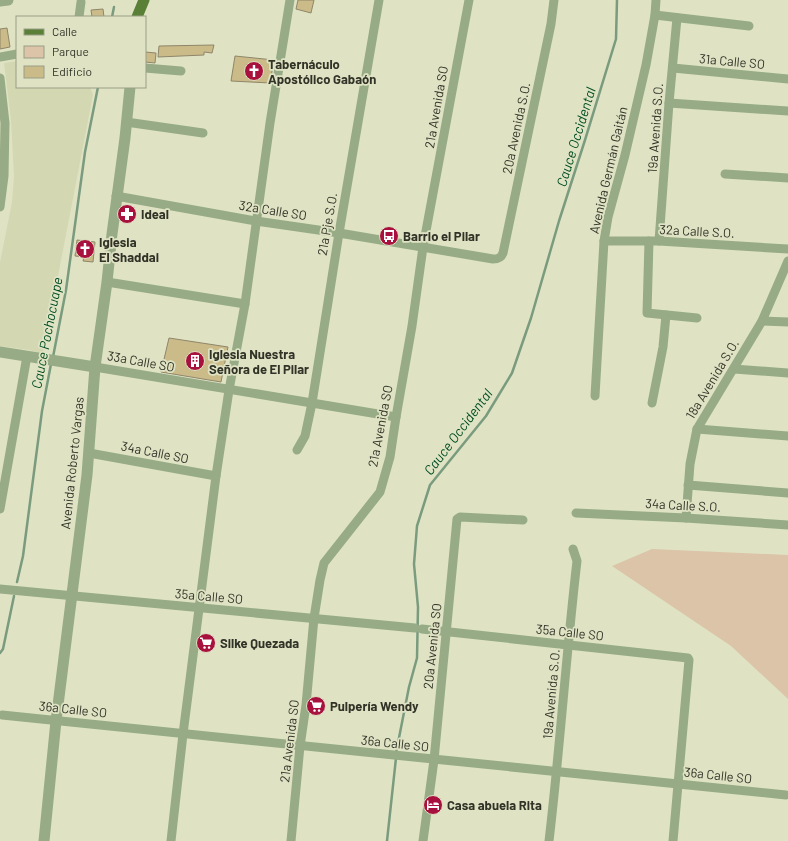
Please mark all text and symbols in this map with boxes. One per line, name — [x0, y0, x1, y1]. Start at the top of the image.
legend — [16, 16, 146, 88]
text: Calle — [52, 24, 77, 38]
text: Parque — [52, 44, 89, 58]
street label: 31a Calle SO — [698, 50, 766, 72]
place label: Tabernáculo Apostólico Gabaón — [268, 56, 376, 87]
church icon: Tabernáculo Apostólico Gabaón — [243, 60, 265, 82]
text: Edificio — [52, 64, 92, 78]
street label: 21a Avenida SO — [421, 65, 451, 149]
street label: 20a Avenida S.O. — [498, 81, 534, 175]
street label: 19a Avenida S.O. — [644, 82, 666, 174]
water label: Cauce Occidental — [552, 85, 599, 189]
street label: Avenida Germán Gaitán — [586, 105, 630, 235]
street label: 21a Pje S.O. — [314, 191, 340, 257]
street label: 32a Calle SO — [238, 197, 308, 223]
pharmacy icon: Ideal — [116, 203, 138, 225]
place label: Ideal — [141, 206, 169, 222]
street label: 32a Calle S.O. — [659, 221, 735, 241]
bus stop icon: Barrio el Pilar — [378, 225, 400, 247]
place label: Barrio el Pilar — [403, 228, 480, 244]
place label: Iglesia El Shaddai — [99, 234, 159, 265]
church icon: Iglesia El Shaddai — [74, 238, 96, 260]
water label: Cauce Pochocuape — [27, 276, 66, 390]
street label: 18a Avenida S.O. — [682, 336, 742, 422]
place label: Iglesia Nuestra Señora de El Pilar — [209, 346, 309, 377]
street label: 33a Calle SO — [106, 347, 176, 375]
building icon: Iglesia Nuestra Señora de El Pilar — [184, 350, 206, 372]
street label: 21a Avenida SO — [364, 384, 396, 468]
water label: Cauce Occidental — [420, 385, 495, 478]
street label: Avenida Roberto Vargas — [57, 396, 87, 530]
street label: 34a Calle SO — [120, 438, 190, 466]
street label: 34a Calle S.O. — [645, 495, 721, 515]
street label: 35a Calle SO — [174, 585, 244, 607]
street label: 20a Avenida SO — [420, 602, 444, 690]
street label: 35a Calle SO — [535, 620, 605, 644]
supermarket icon: Silke Quezada — [195, 632, 217, 654]
place label: Silke Quezada — [220, 635, 299, 651]
street label: 19a Avenida S.O. — [539, 648, 563, 740]
supermarket icon: Pulpería Wendy — [305, 695, 327, 717]
street label: 36a Calle SO — [38, 697, 108, 721]
place label: Pulpería Wendy — [330, 698, 419, 714]
street label: 21a Avenida SO — [276, 699, 302, 783]
street label: 36a Calle SO — [360, 731, 430, 755]
street label: 36a Calle SO — [683, 763, 753, 787]
hotel icon: Casa abuela Rita — [422, 794, 444, 816]
place label: Casa abuela Rita — [447, 797, 542, 813]

